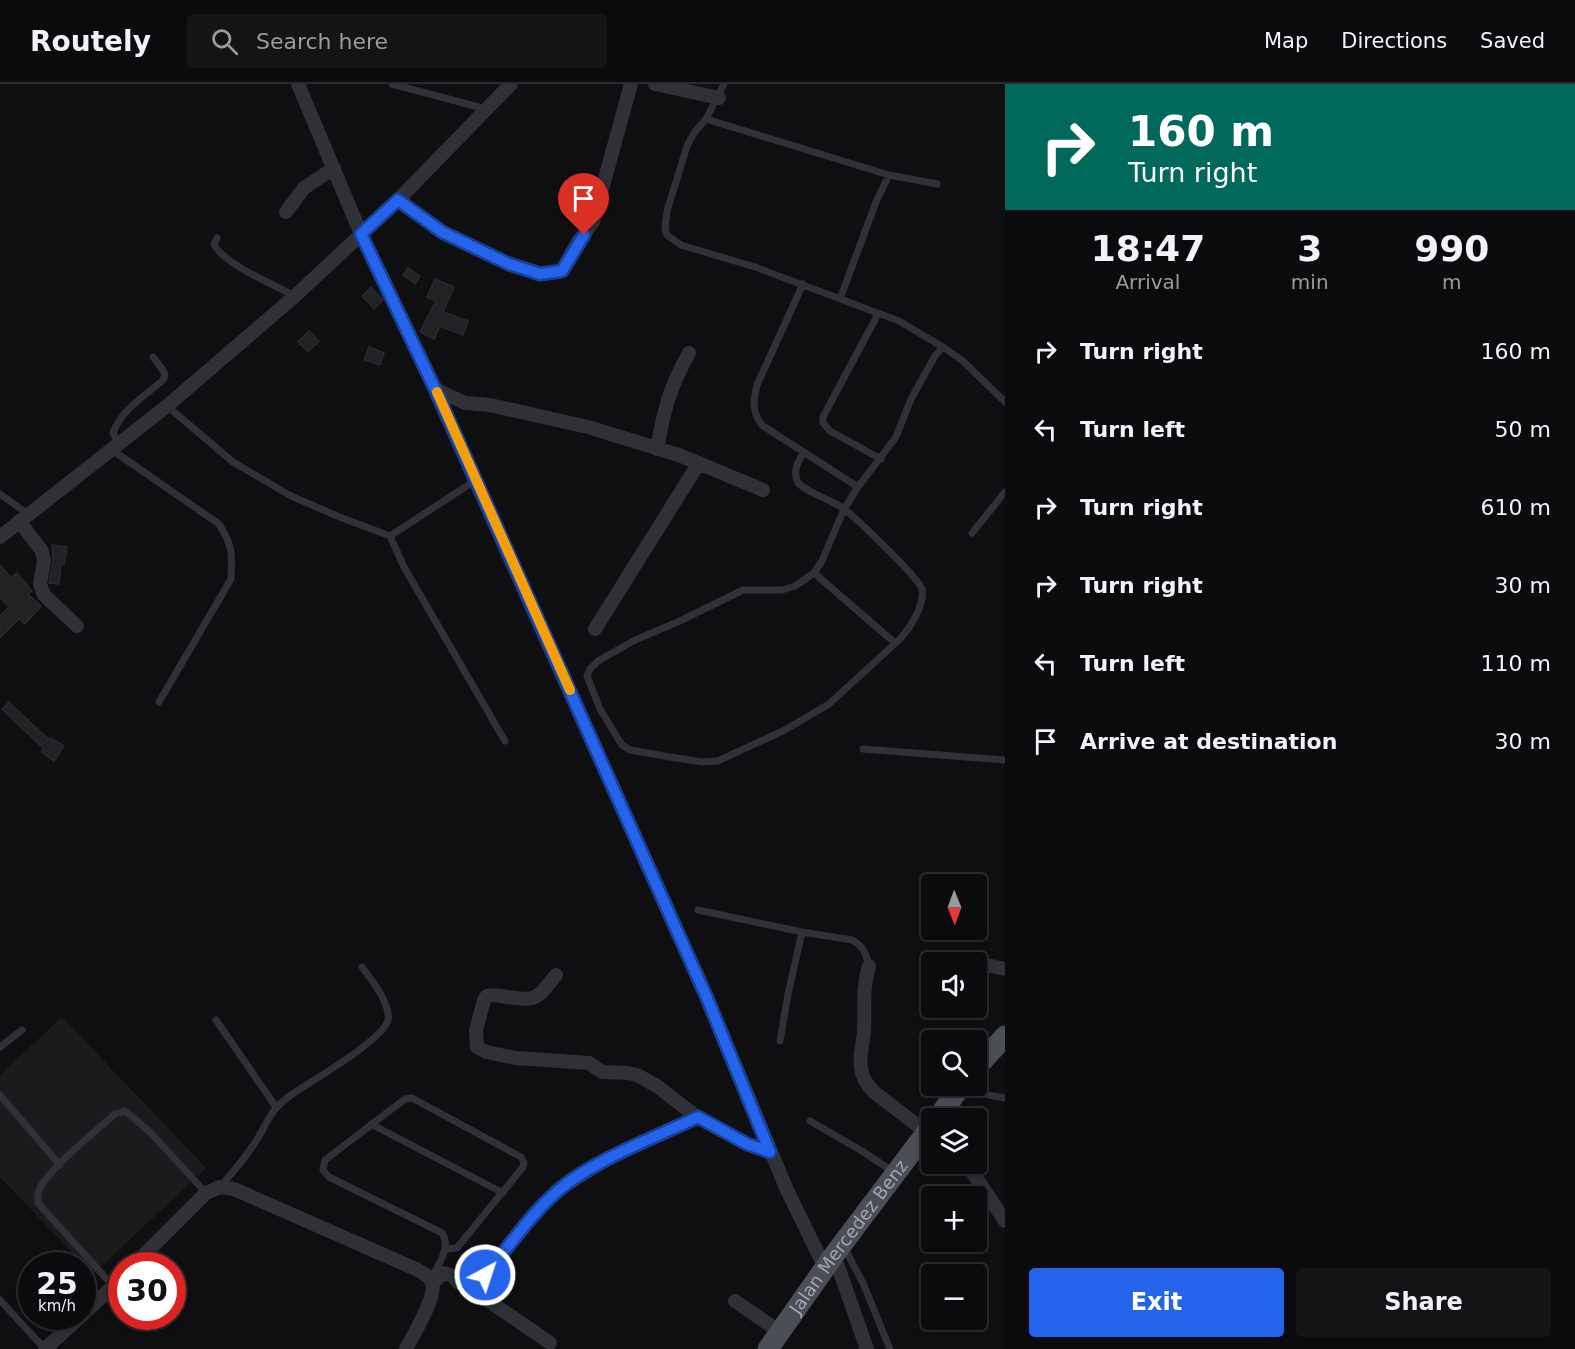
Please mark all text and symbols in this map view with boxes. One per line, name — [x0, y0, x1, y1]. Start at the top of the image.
search box — [187, 14, 607, 68]
text: Routely — [30, 25, 151, 58]
icon: search — [208, 25, 241, 58]
text: Search here — [256, 29, 388, 54]
text: Map — [1264, 29, 1308, 53]
text: Directions — [1341, 29, 1447, 53]
text: Saved — [1480, 29, 1545, 53]
text: 160 m — [1128, 107, 1274, 156]
icon: right — [1029, 108, 1107, 186]
text: Turn right — [1128, 157, 1257, 188]
pin — [558, 173, 609, 235]
icon: arrive — [567, 182, 600, 215]
text: 18:47 — [1091, 228, 1205, 269]
text: 3 — [1297, 228, 1322, 269]
text: 990 — [1414, 228, 1489, 269]
text: Arrival — [1115, 270, 1180, 294]
text: min — [1291, 270, 1329, 294]
text: m — [1442, 270, 1462, 294]
icon: right — [1029, 335, 1062, 368]
text: Turn right — [1080, 339, 1203, 364]
text: 160 m — [1481, 339, 1551, 364]
icon: left — [1029, 413, 1062, 446]
text: Turn left — [1080, 417, 1185, 442]
text: 50 m — [1495, 417, 1551, 442]
icon: right — [1029, 491, 1062, 524]
text: Turn right — [1080, 495, 1203, 520]
text: 610 m — [1481, 495, 1551, 520]
icon: right — [1029, 569, 1062, 602]
text: Turn right — [1080, 573, 1203, 598]
text: 30 m — [1495, 573, 1551, 598]
icon: left — [1029, 647, 1062, 680]
text: Turn left — [1080, 651, 1185, 676]
text: 110 m — [1481, 651, 1551, 676]
icon: arrive — [1029, 725, 1062, 758]
text: Arrive at destination — [1080, 729, 1337, 754]
text: 30 m — [1495, 729, 1551, 754]
north arrow — [921, 874, 987, 940]
map controls — [921, 874, 987, 1330]
button: sound — [921, 952, 987, 1018]
button: search — [921, 1030, 987, 1096]
button: layers — [921, 1108, 987, 1174]
street label: Jalan Mercedez Benz — [784, 1156, 912, 1319]
button: + — [921, 1186, 987, 1252]
position arrow — [453, 1243, 517, 1307]
speed limit sign: 30 — [108, 1252, 186, 1330]
button: − — [921, 1264, 987, 1330]
text: 25 — [36, 1266, 78, 1301]
button: Exit — [1029, 1268, 1284, 1337]
button: Share — [1296, 1268, 1551, 1337]
text: km/h — [38, 1297, 76, 1315]

